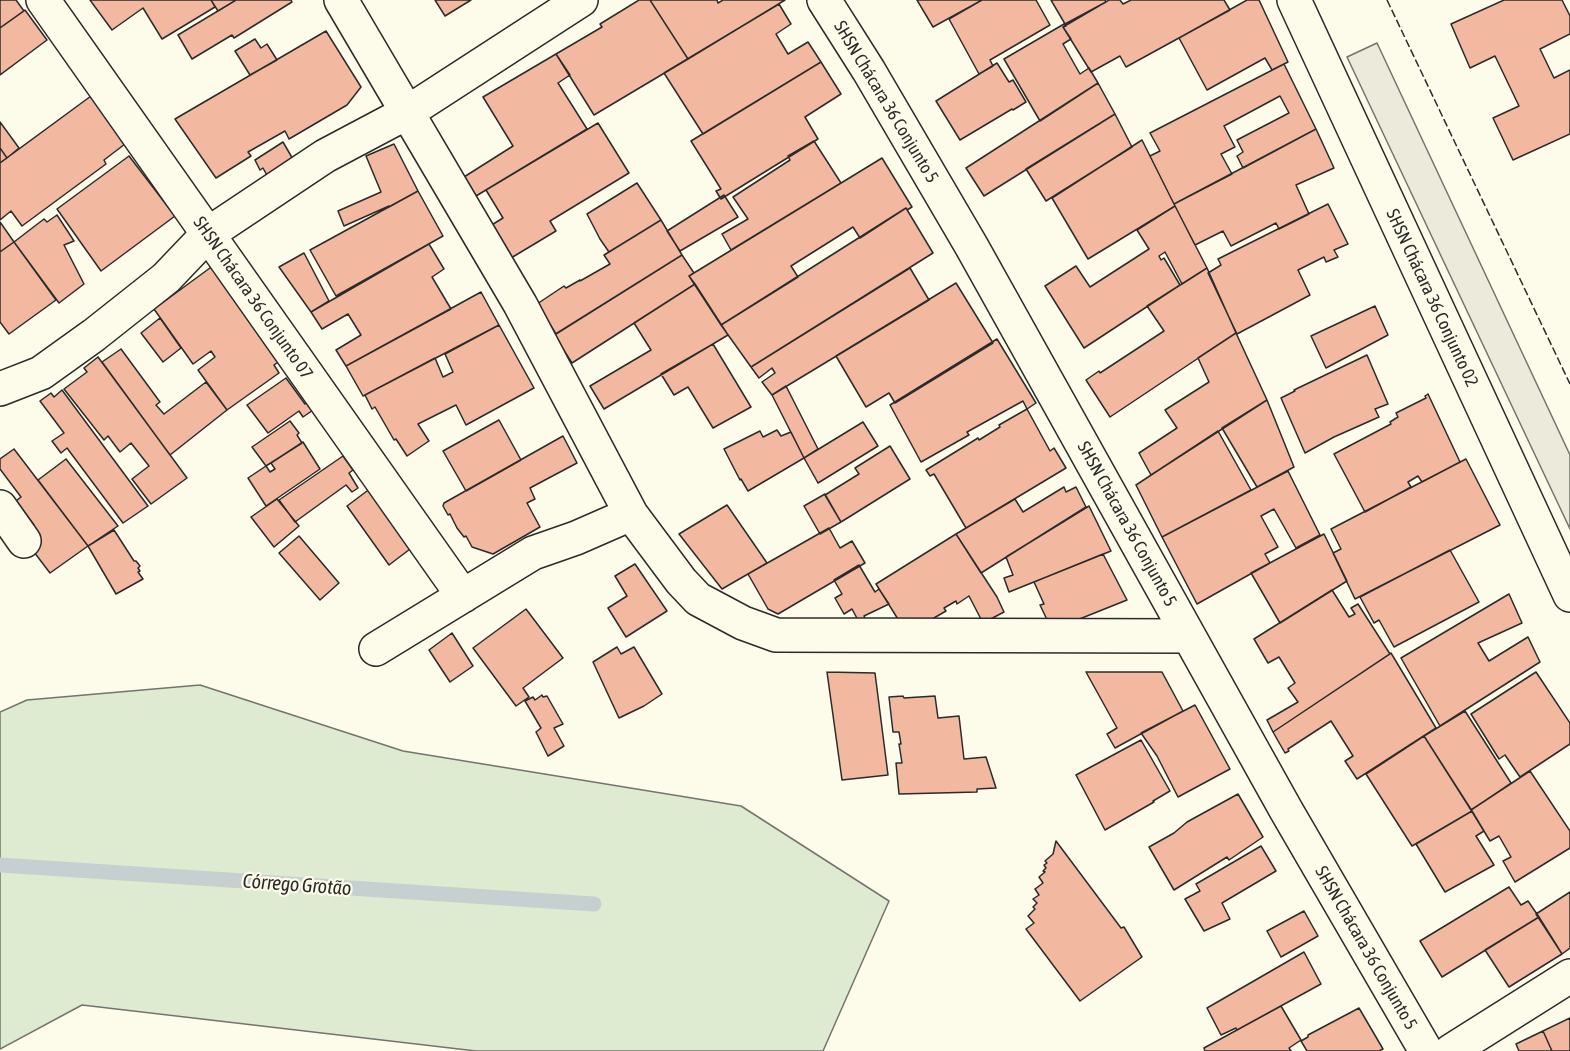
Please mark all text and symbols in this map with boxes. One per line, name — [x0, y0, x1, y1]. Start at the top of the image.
street label: SHSN Chácara 36 Conjunto 5 — [829, 17, 943, 187]
street label: SHSN Chácara 36 Conjunto 02 — [1381, 206, 1483, 390]
street label: SHSN Chácara 36 Conjunto 07 — [189, 212, 317, 384]
street label: SHSN Chácara 36 Conjunto 5 — [1073, 438, 1181, 610]
street label: SHSN Chácara 36 Conjunto 5 — [1310, 862, 1422, 1034]
water label: Córrego Grotão — [242, 869, 352, 901]

